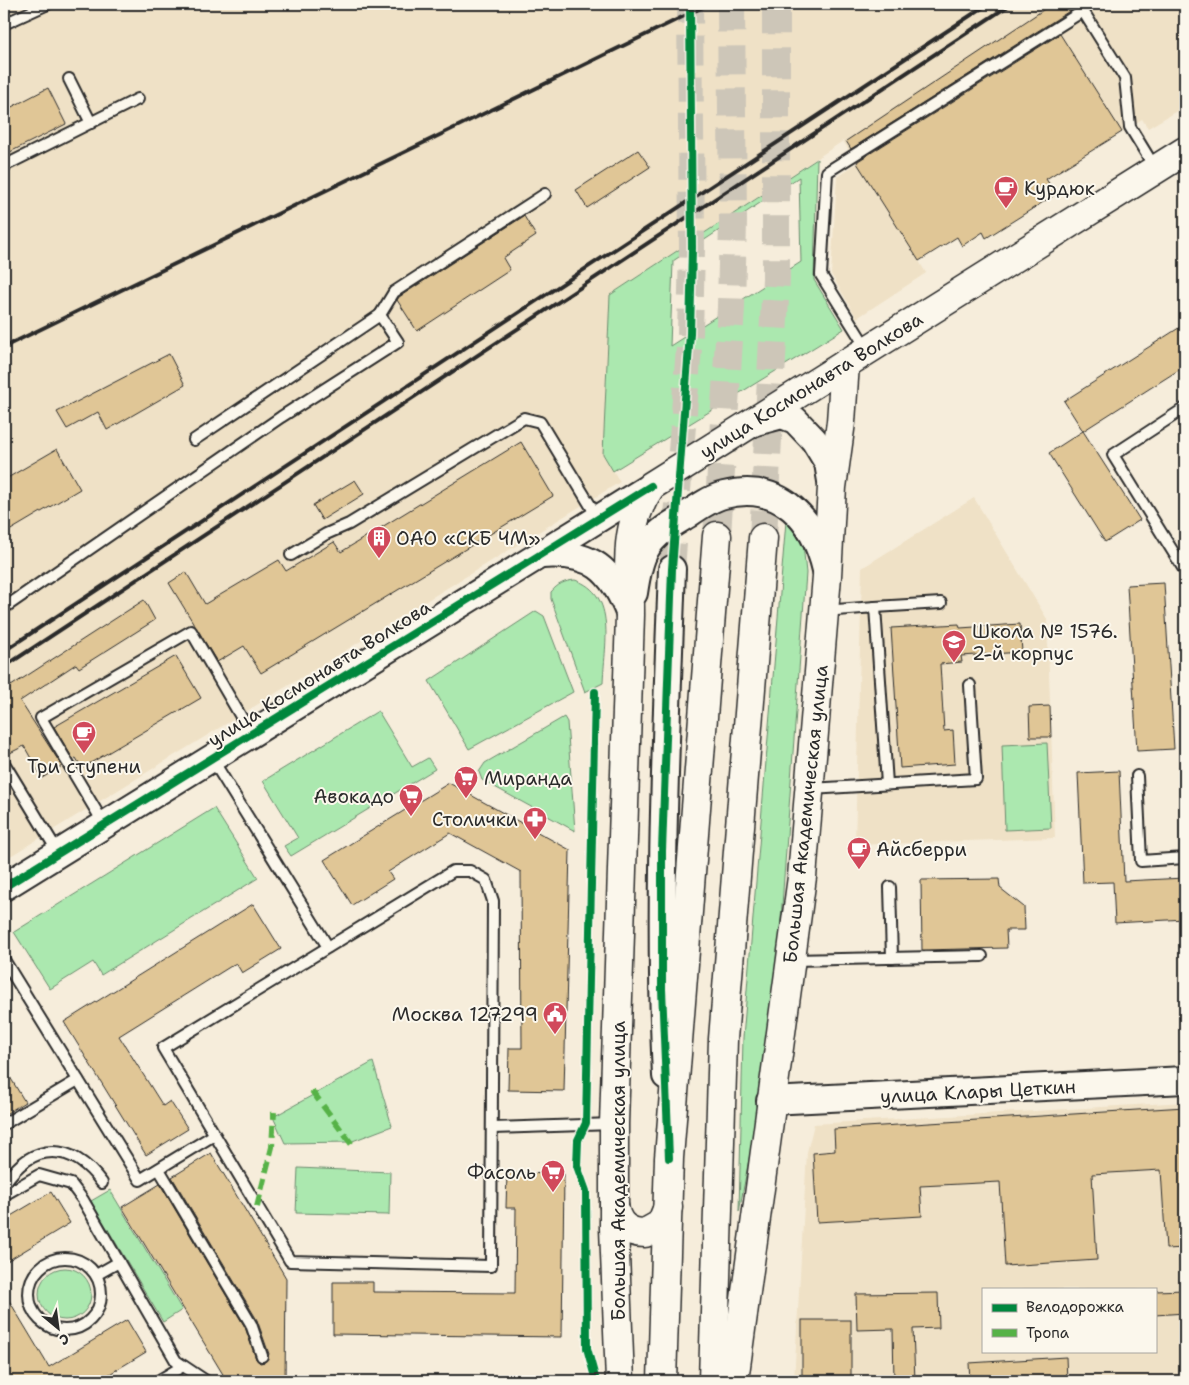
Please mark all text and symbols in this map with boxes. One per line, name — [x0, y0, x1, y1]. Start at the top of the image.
cafe icon: Курдюк — [993, 175, 1019, 209]
place label: Курдюк — [1024, 176, 1095, 201]
street label: улица Космонавта Волкова — [695, 306, 928, 464]
building icon: ОАО «СКБ ЧМ» — [366, 525, 392, 559]
place label: ОАО «СКБ ЧМ» — [396, 526, 540, 551]
street label: улица Космонавта Волкова — [203, 594, 436, 752]
place label: Школа № 1576. 2-й корпус — [972, 619, 1118, 666]
school or university icon: Школа № 1576. 2-й корпус — [941, 629, 967, 663]
street label: Большая Академическая улица — [777, 663, 834, 965]
cafe icon: Три ступени — [71, 720, 97, 754]
place label: Три ступени — [27, 754, 141, 779]
supermarket icon: Миранда — [453, 765, 479, 799]
place label: Миранда — [484, 766, 572, 791]
supermarket icon: Авокадо — [398, 783, 424, 817]
place label: Авокадо — [313, 784, 394, 809]
pharmacy icon: Столички — [522, 806, 548, 840]
place label: Столички — [432, 807, 518, 832]
cafe icon: Айсберри — [846, 836, 872, 870]
place label: Айсберри — [876, 837, 967, 862]
public building icon: Москва 127299 — [542, 1001, 568, 1035]
place label: Москва 127299 — [392, 1002, 538, 1027]
street label: Большая Академическая улица — [606, 1021, 631, 1321]
street label: улица Клары Цеткин — [879, 1074, 1077, 1109]
supermarket icon: Фасоль — [540, 1159, 566, 1193]
place label: Фасоль — [467, 1160, 536, 1185]
legend — [982, 1288, 1156, 1352]
text: Велодорожка — [1026, 1297, 1125, 1317]
north arrow — [32, 1302, 82, 1352]
text: Тропа — [1026, 1323, 1070, 1343]
text: С — [56, 1329, 72, 1349]

